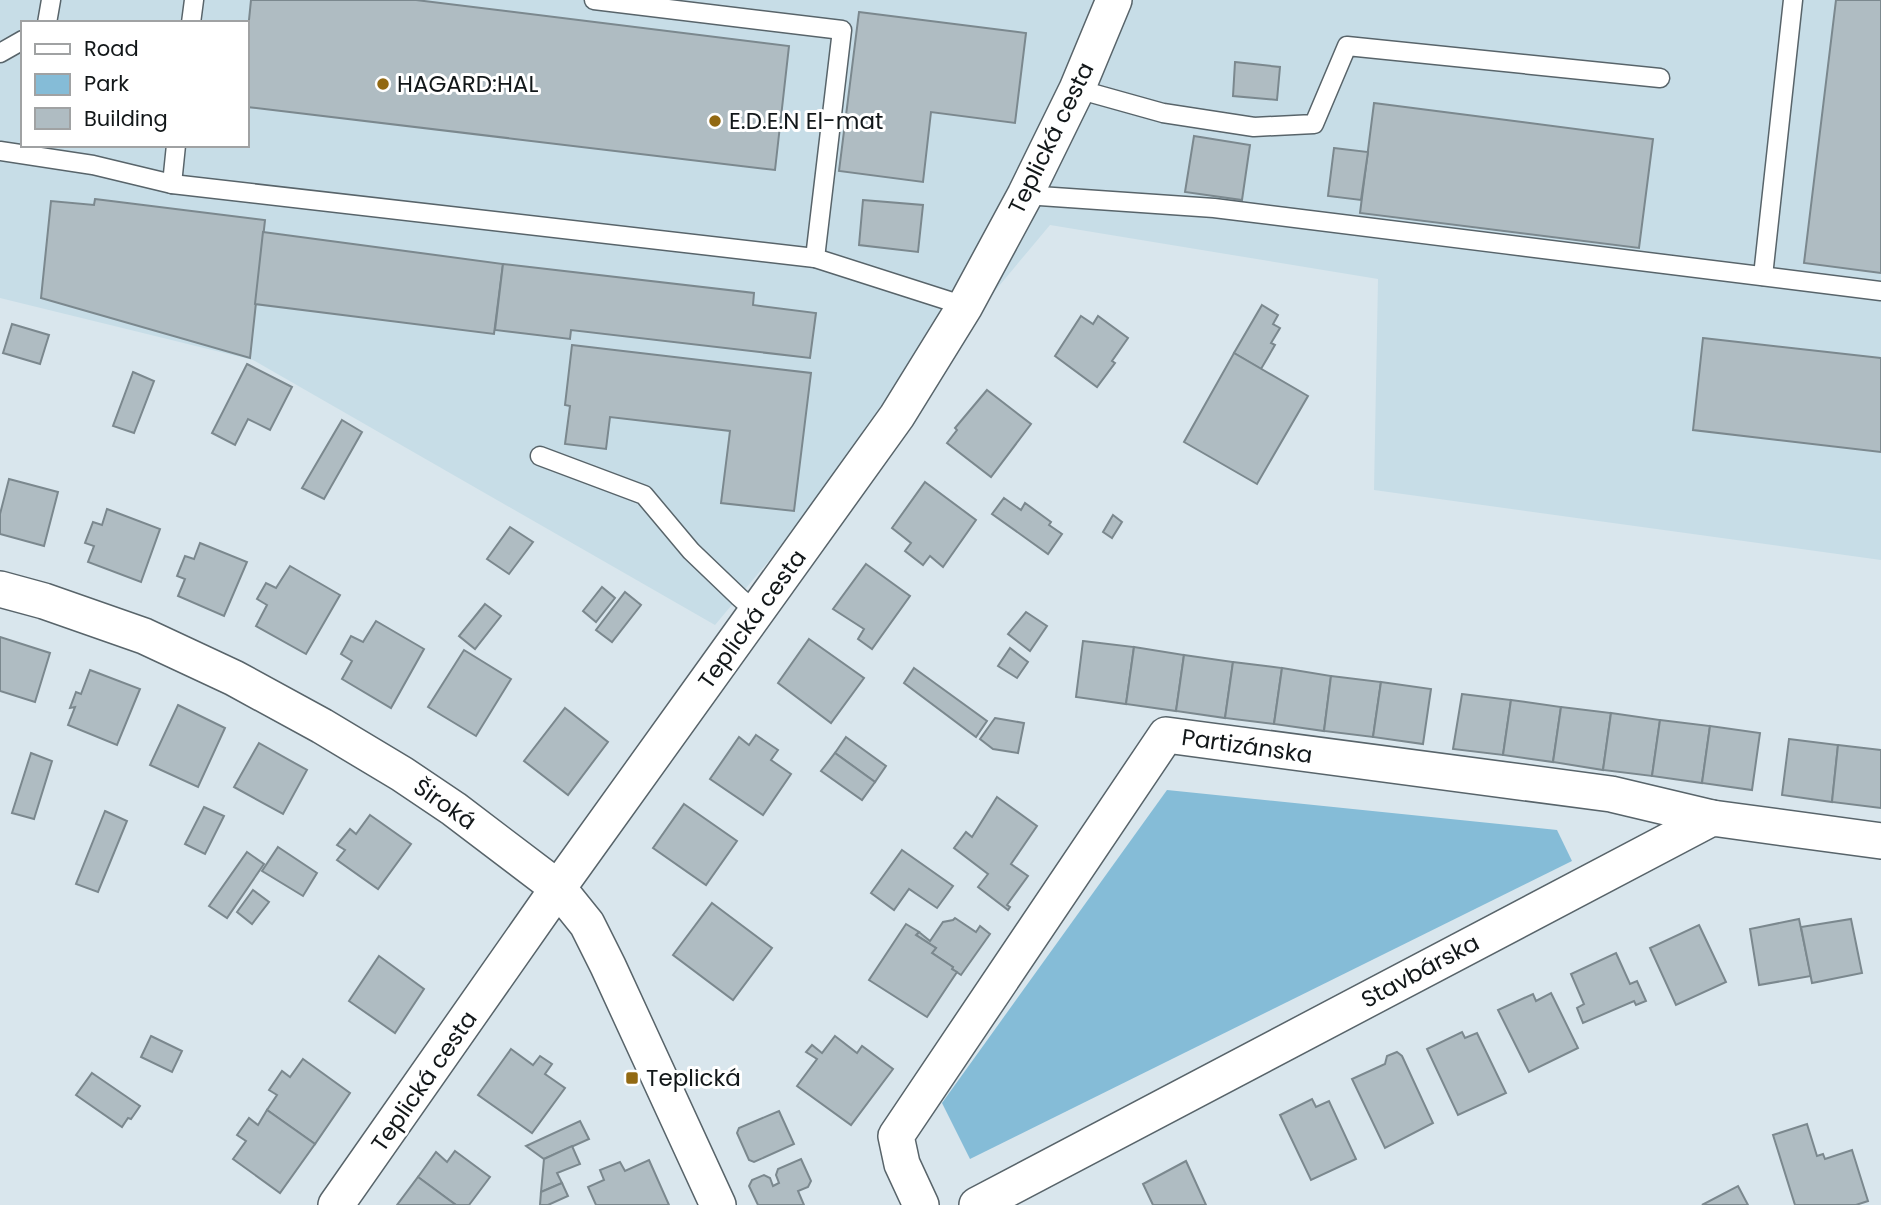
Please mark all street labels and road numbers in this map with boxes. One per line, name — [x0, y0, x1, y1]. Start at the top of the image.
street label: Teplická cesta — [1000, 57, 1102, 219]
street label: Teplická cesta — [690, 543, 814, 695]
street label: Partizánska — [1180, 721, 1314, 771]
street label: Široká — [407, 771, 483, 837]
street label: Stavbárska — [1355, 926, 1485, 1016]
street label: Teplická cesta — [364, 1004, 484, 1158]

